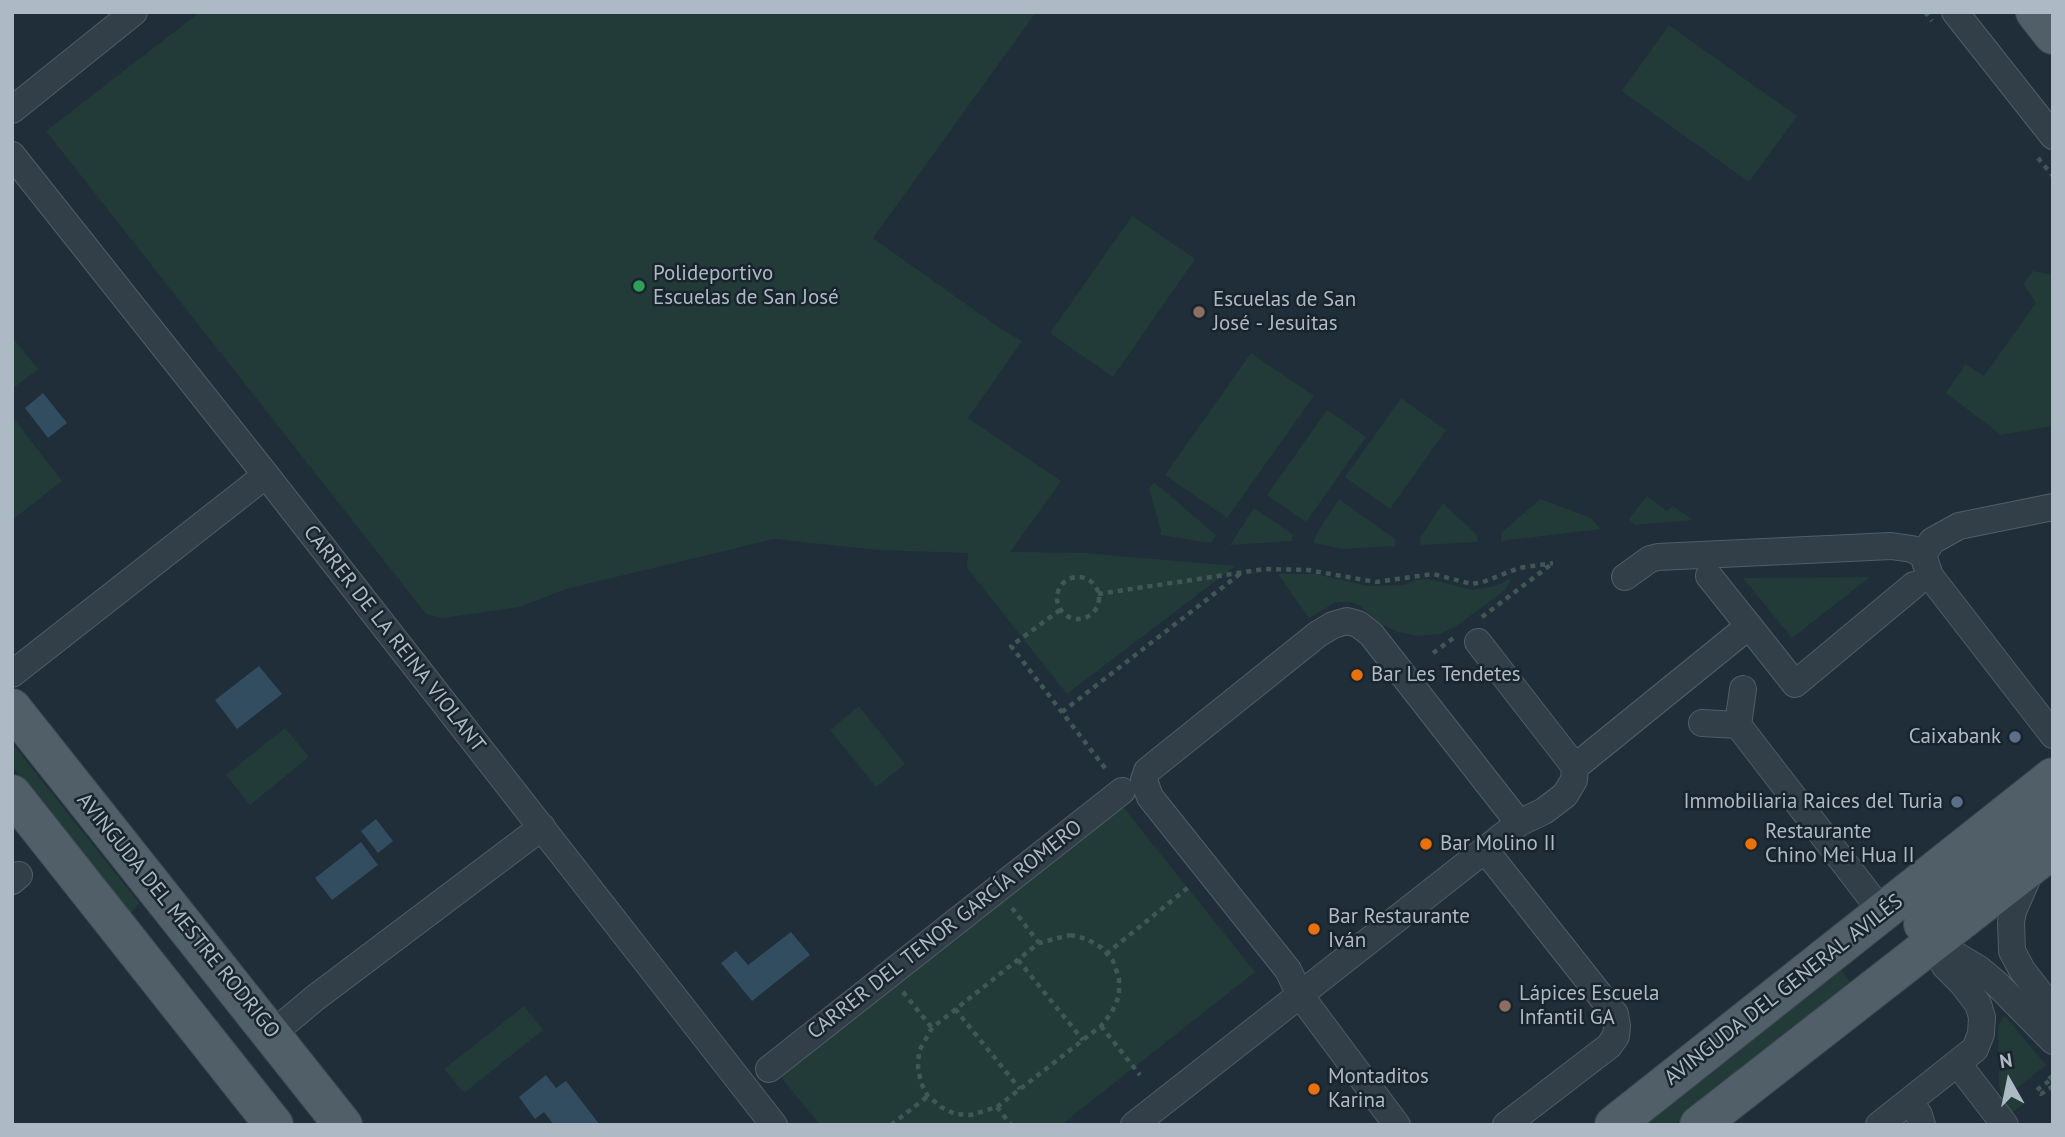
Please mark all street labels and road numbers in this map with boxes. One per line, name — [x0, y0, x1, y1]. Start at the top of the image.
street label: CARRER DE LA REINA VIOLANT — [298, 521, 490, 757]
street label: AVINGUDA DEL MESTRE RODRIGO — [71, 788, 285, 1044]
street label: CARRER DEL TENOR GARCÍA ROMERO — [803, 815, 1087, 1045]
street label: AVINGUDA DEL GENERAL AVILÉS — [1660, 889, 1908, 1091]

